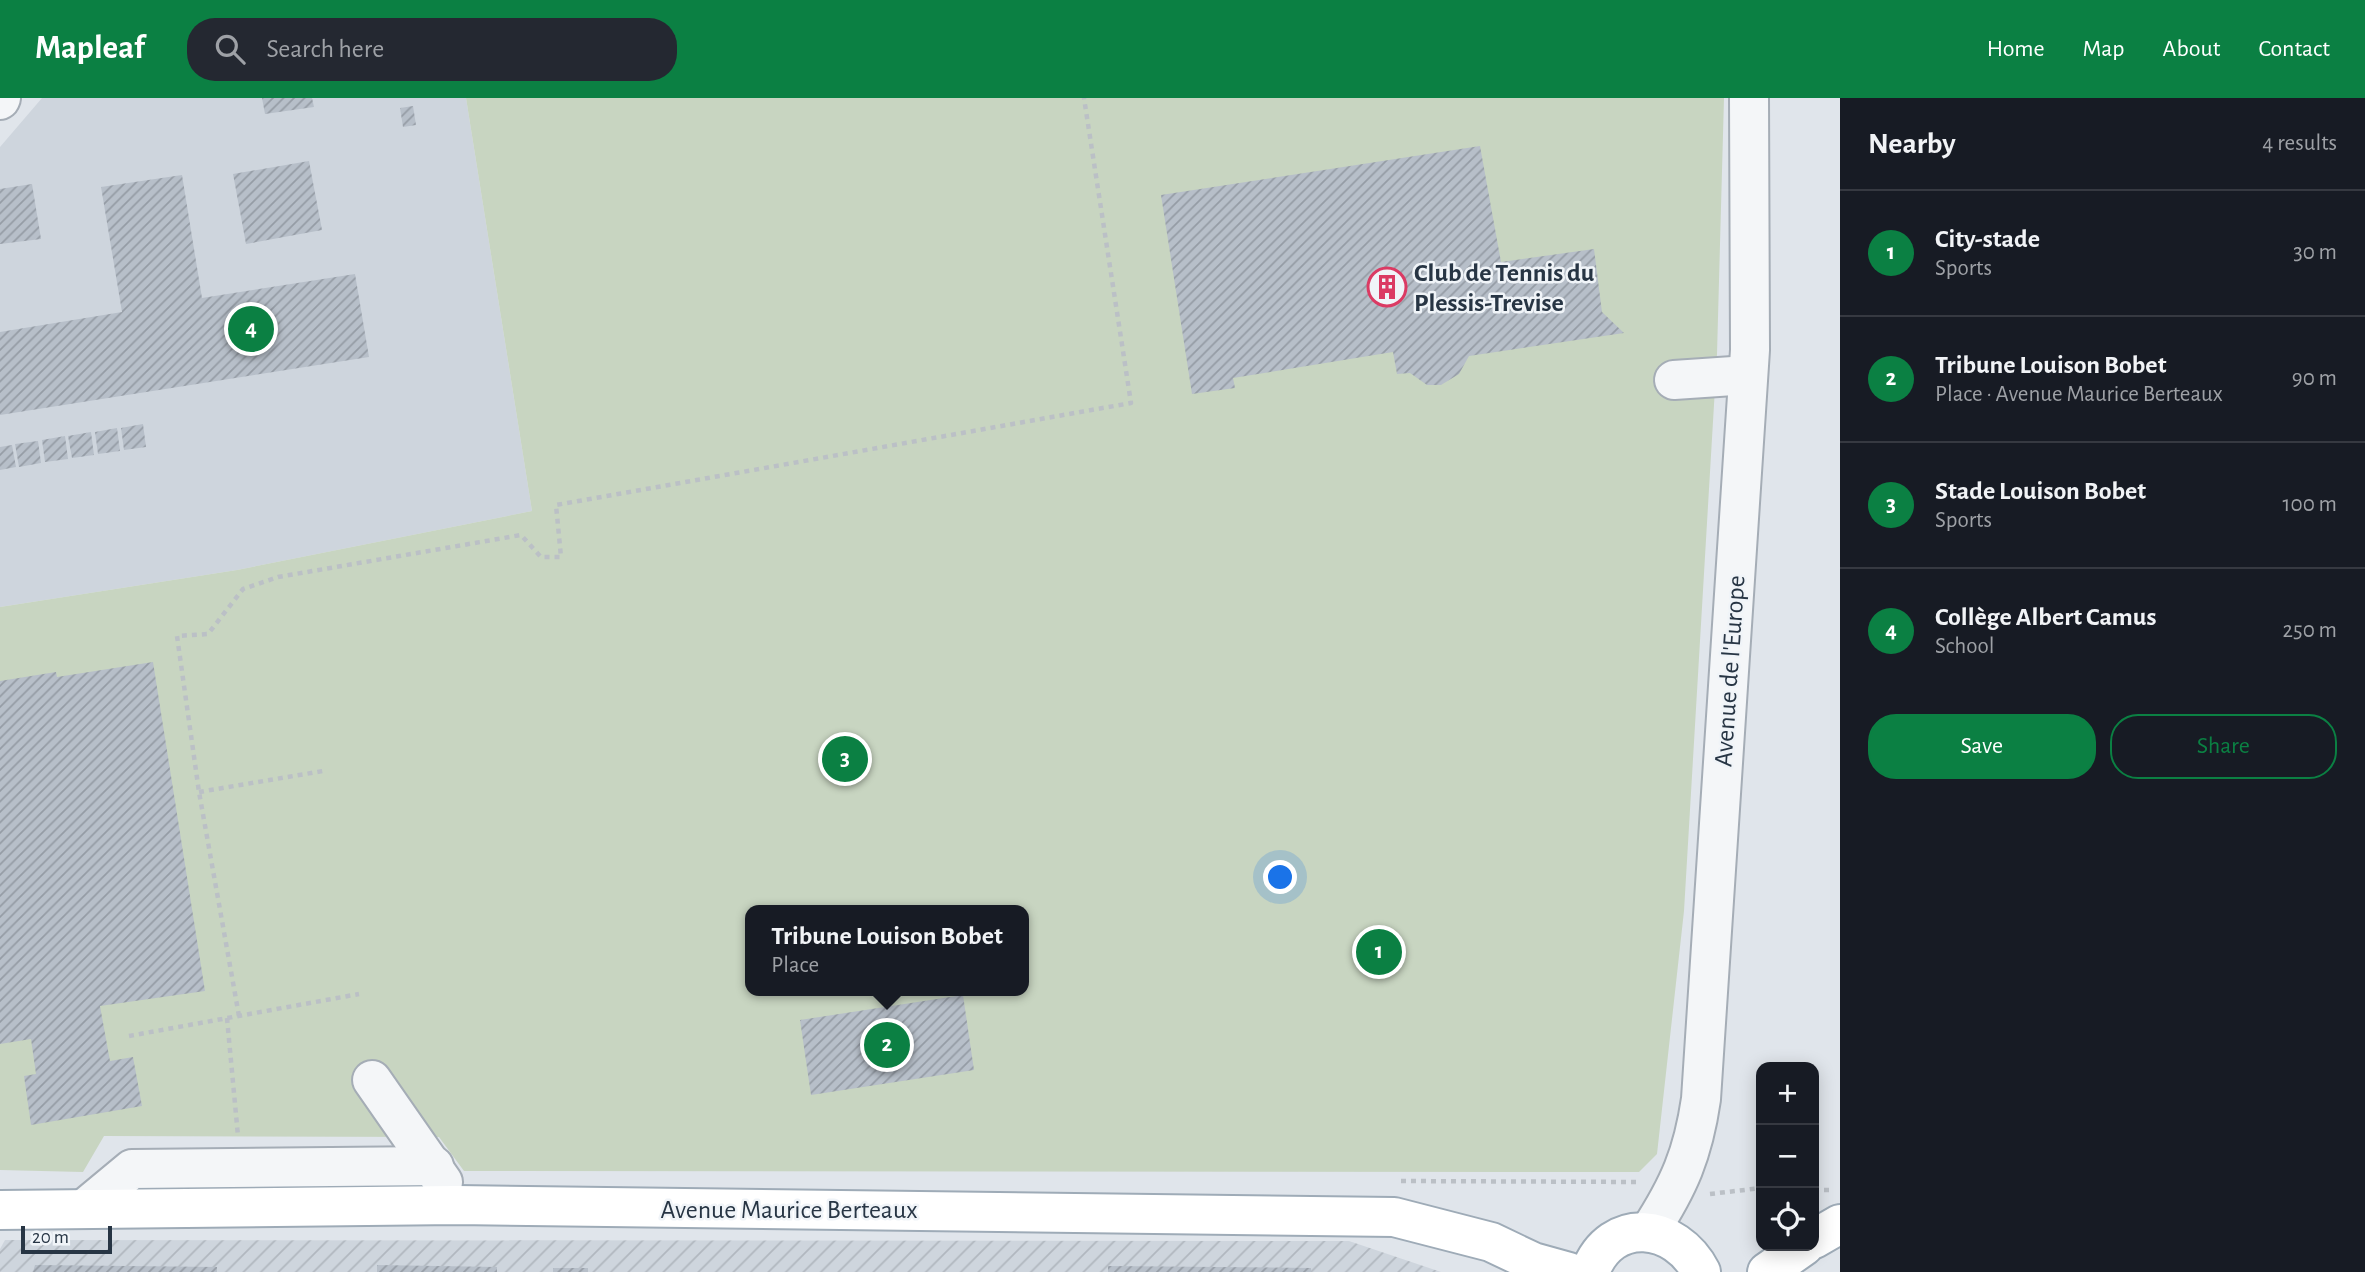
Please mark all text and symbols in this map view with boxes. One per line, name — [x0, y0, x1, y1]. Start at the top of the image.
search box — [187, 18, 677, 81]
icon: search — [211, 30, 249, 68]
text: Mapleaf — [35, 32, 145, 65]
text: Search here — [267, 36, 384, 62]
text: Home — [1987, 37, 2045, 61]
text: Map — [2083, 37, 2125, 61]
text: About — [2163, 37, 2220, 61]
text: Contact — [2258, 37, 2330, 61]
text: Nearby — [1868, 129, 1956, 159]
text: 4 results — [2262, 132, 2337, 155]
text: City-stade — [1935, 226, 2040, 252]
text: 1 — [1887, 241, 1895, 264]
text: 30 m — [2293, 241, 2337, 264]
text: Sports — [1935, 257, 1992, 280]
place label: Club de Tennis du Plessis-Trevise — [1414, 260, 1595, 316]
building icon: Club de Tennis du Plessis-Trevise — [1366, 266, 1408, 308]
pin: 4 — [228, 303, 274, 355]
text: Tribune Louison Bobet — [1935, 352, 2166, 378]
text: 2 — [1886, 367, 1896, 390]
text: 90 m — [2292, 367, 2337, 390]
text: Place · Avenue Maurice Berteaux — [1935, 383, 2223, 406]
text: Stade Louison Bobet — [1935, 478, 2146, 504]
text: 3 — [1886, 493, 1896, 516]
text: 100 m — [2283, 493, 2337, 516]
text: Sports — [1935, 509, 1992, 532]
street label: Avenue de l'Europe — [1710, 574, 1750, 768]
text: Collège Albert Camus — [1935, 604, 2156, 630]
text: 4 — [1885, 619, 1897, 642]
text: 250 m — [2283, 619, 2337, 642]
text: School — [1935, 635, 1994, 658]
button: Save — [1868, 714, 2096, 779]
button: Share — [2110, 714, 2337, 779]
pin: 3 — [822, 733, 868, 785]
your location — [1263, 860, 1297, 894]
popup — [745, 905, 1029, 996]
text: Tribune Louison Bobet — [771, 923, 1003, 949]
pin: 1 — [1356, 926, 1402, 978]
text: Place — [771, 954, 819, 977]
pin: 2 — [864, 1019, 910, 1071]
map controls — [1756, 1062, 1819, 1251]
button: + — [1756, 1062, 1819, 1125]
button: − — [1756, 1125, 1819, 1188]
button: locate — [1756, 1188, 1819, 1251]
street label: Avenue Maurice Berteaux — [661, 1197, 917, 1223]
scale bar — [21, 1223, 112, 1255]
text: 20 m — [32, 1228, 69, 1247]

